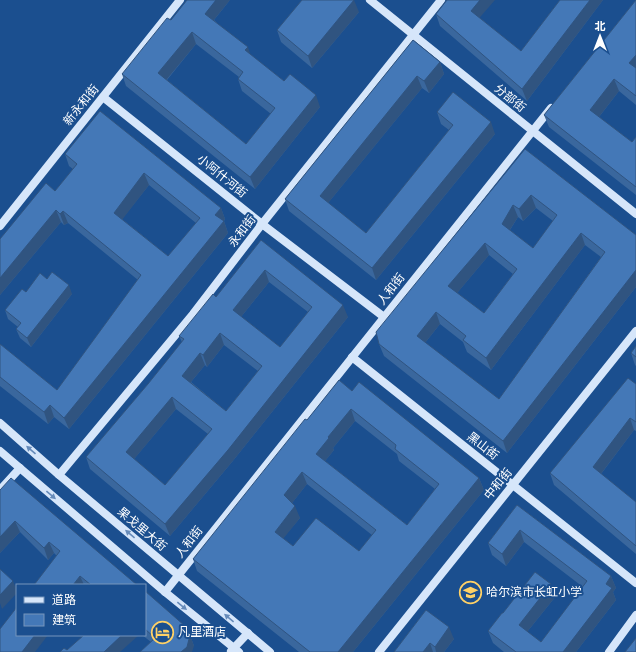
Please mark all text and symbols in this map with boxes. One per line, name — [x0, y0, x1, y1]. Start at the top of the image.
north arrow — [580, 16, 620, 56]
text: 北 — [595, 18, 606, 34]
street label: 分部街 — [491, 80, 530, 116]
street label: 新永和街 — [59, 81, 102, 129]
street label: 小阿什河街 — [194, 150, 251, 201]
street label: 永和街 — [224, 211, 259, 250]
street label: 人和街 — [373, 269, 408, 308]
street label: 黑山街 — [464, 428, 503, 463]
one-way arrow — [26, 445, 36, 455]
street label: 中和街 — [480, 464, 516, 503]
one-way arrow — [45, 490, 56, 499]
street label: 果戈里大街 — [114, 503, 171, 554]
street label: 人和街 — [171, 522, 206, 561]
one-way arrow — [125, 530, 135, 539]
school or university icon: 哈尔滨市长虹小学 — [458, 579, 484, 605]
place label: 哈尔滨市长虹小学 — [486, 583, 582, 600]
legend — [16, 584, 146, 636]
text: 道路 — [52, 591, 76, 608]
one-way arrow — [176, 601, 187, 610]
text: 建筑 — [52, 611, 76, 628]
one-way arrow — [224, 614, 235, 623]
hotel icon: 凡里酒店 — [149, 619, 175, 645]
place label: 凡里酒店 — [178, 623, 226, 640]

